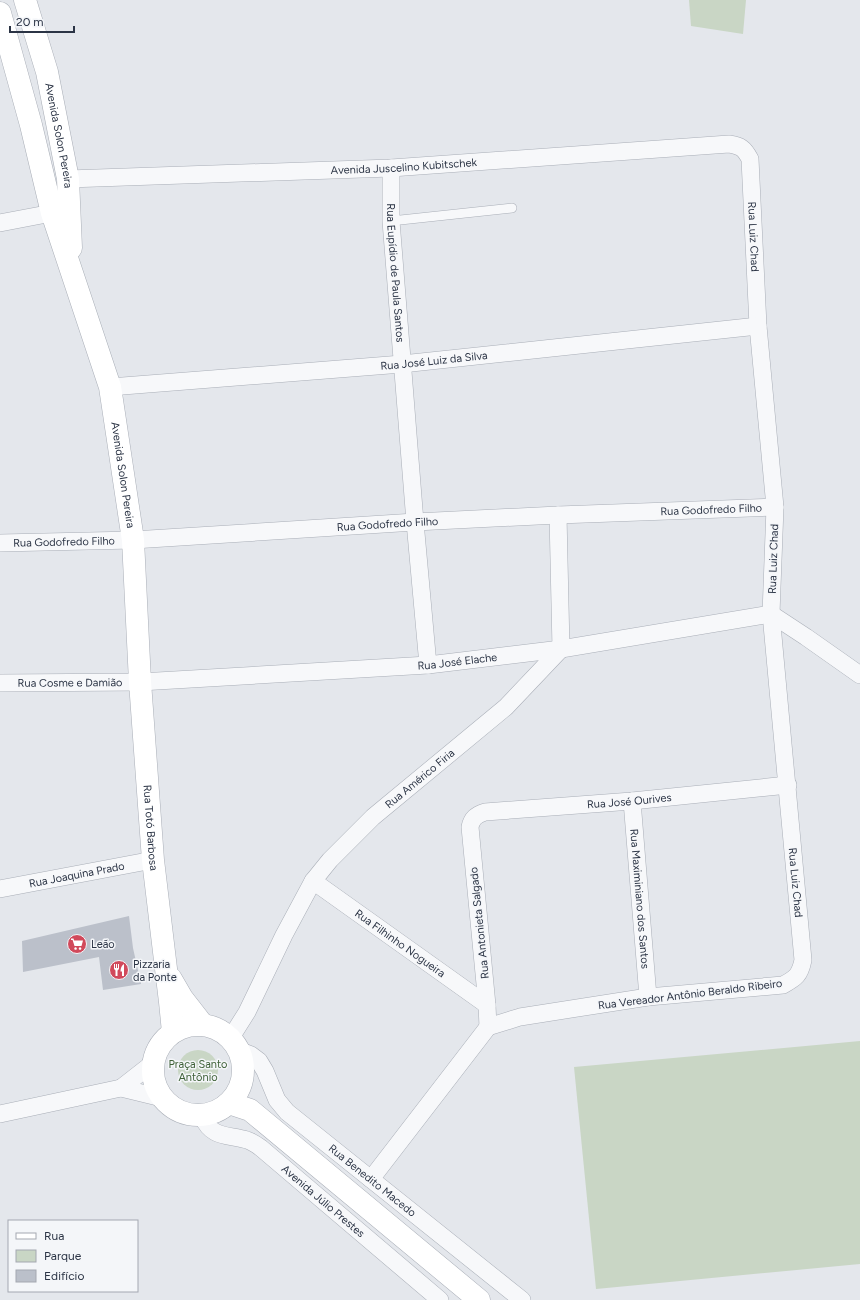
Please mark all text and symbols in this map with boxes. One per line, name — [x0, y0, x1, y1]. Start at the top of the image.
scale bar — [10, 8, 74, 34]
text: 20 m — [16, 15, 44, 29]
street label: Avenida Solon Pereira — [42, 82, 74, 189]
street label: Avenida Juscelino Kubitschek — [331, 156, 478, 177]
street label: Rua Luiz Chad — [745, 201, 761, 272]
street label: Rua Eupídio de Paula Santos — [384, 203, 407, 343]
street label: Rua José Luiz da Silva — [380, 349, 488, 373]
street label: Avenida Solon Pereira — [108, 421, 137, 529]
street label: Rua Godofredo Filho — [660, 501, 762, 518]
street label: Rua Godofredo Filho — [336, 515, 439, 534]
street label: Rua Luiz Chad — [766, 524, 781, 594]
street label: Rua Godofredo Filho — [13, 534, 115, 550]
street label: Rua José Elache — [417, 651, 498, 673]
street label: Rua Cosme e Damião — [18, 676, 122, 690]
street label: Rua Américo Firia — [383, 746, 457, 811]
street label: Rua Totó Barbosa — [141, 784, 160, 871]
street label: Rua José Ourives — [586, 791, 672, 811]
street label: Rua Maximiniano dos Santos — [627, 828, 652, 969]
street label: Rua Luiz Chad — [786, 847, 805, 918]
street label: Rua Joaquina Prado — [28, 860, 126, 890]
street label: Rua Antonieta Salgado — [467, 866, 492, 979]
street label: Rua Filhinho Nogueira — [352, 907, 448, 980]
supermarket icon: Leão — [66, 933, 88, 955]
place label: Leão — [91, 938, 115, 951]
place label: Pizzaria da Ponte — [133, 958, 177, 984]
restaurant icon: Pizzaria da Ponte — [108, 959, 130, 981]
street label: Rua Vereador Antônio Beraldo Ribeiro — [597, 977, 783, 1012]
park label: Praça Santo Antônio — [169, 1058, 227, 1084]
street label: Rua Benedito Macedo — [326, 1142, 418, 1220]
street label: Avenida Júlio Prestes — [279, 1162, 367, 1240]
legend — [8, 1220, 138, 1292]
text: Rua — [44, 1229, 64, 1243]
text: Parque — [44, 1249, 82, 1263]
text: Edifício — [44, 1269, 84, 1283]

